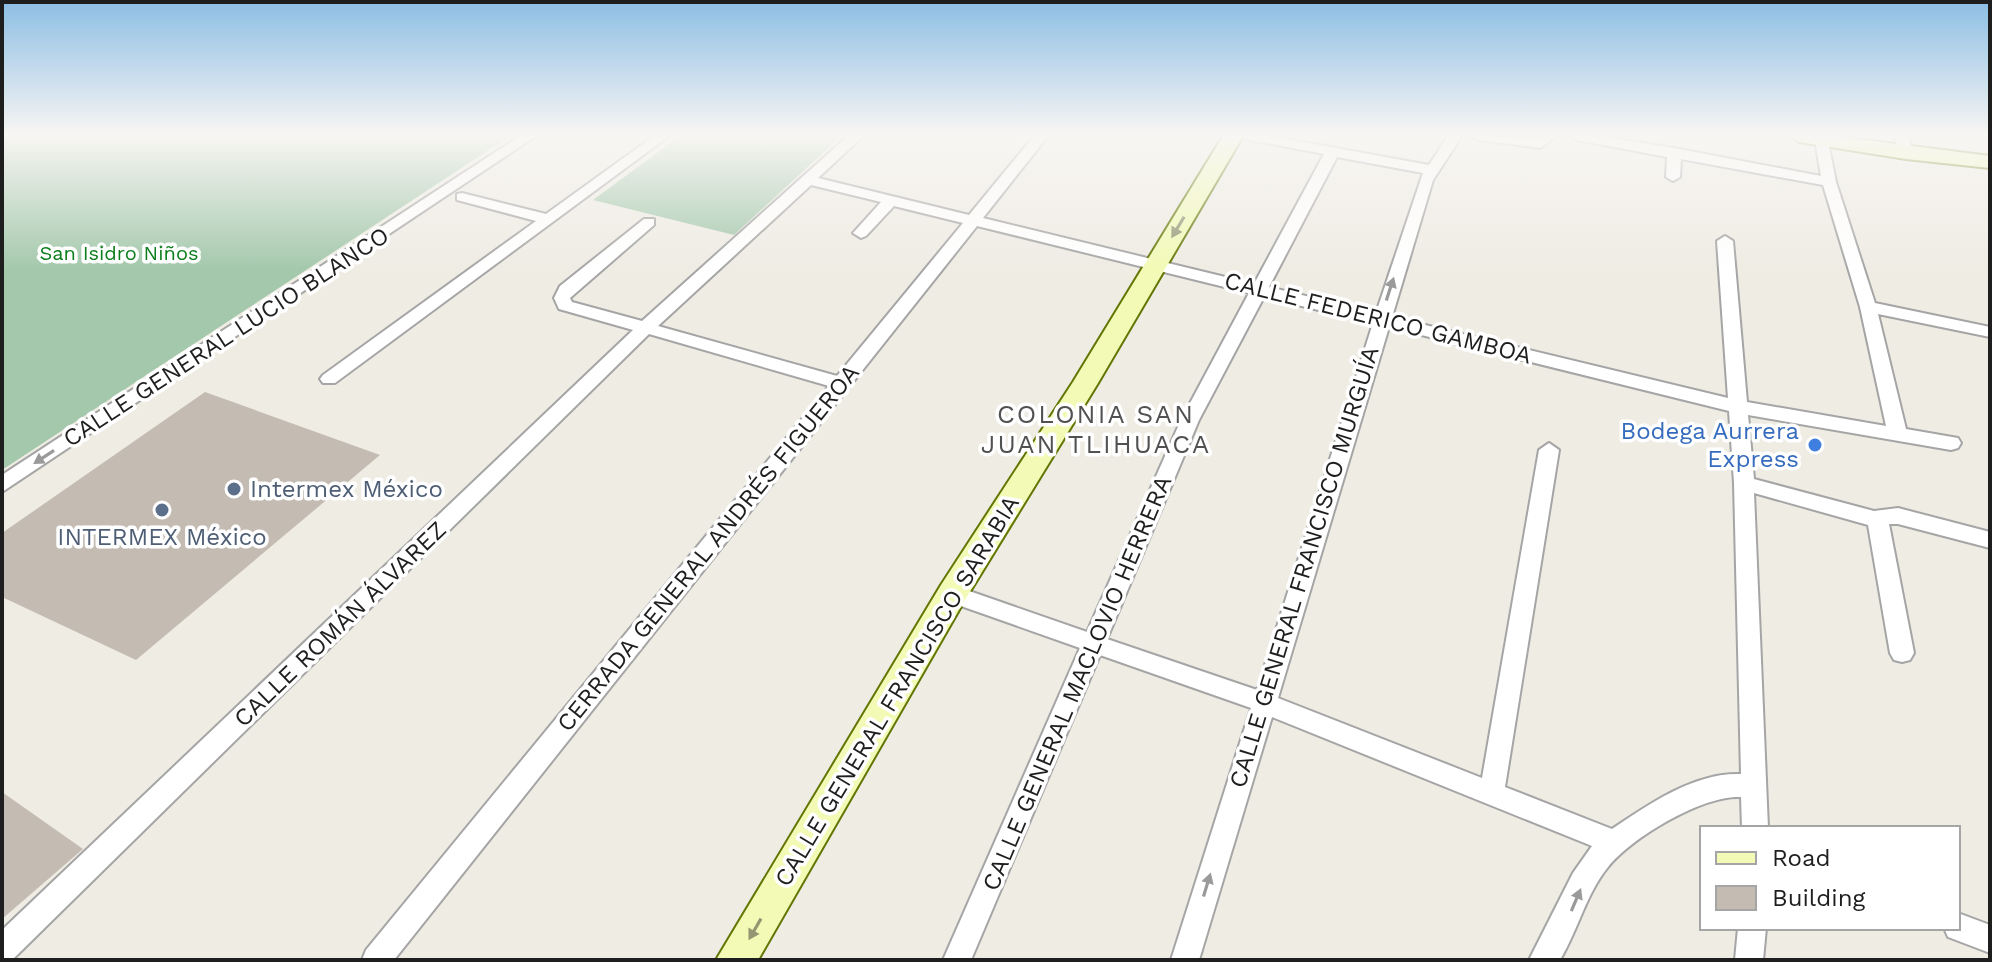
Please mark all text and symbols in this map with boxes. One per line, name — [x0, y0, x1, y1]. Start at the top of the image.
one-way arrow — [1172, 216, 1186, 238]
street label: CALLE GENERAL LUCIO BLANCO — [58, 221, 394, 453]
park label: San Isidro Niños — [40, 241, 198, 265]
street label: CALLE FEDERICO GAMBOA — [1222, 266, 1535, 370]
one-way arrow — [1385, 277, 1397, 301]
street label: CALLE GENERAL FRANCISCO MURGUÍA — [1223, 343, 1385, 791]
street label: CERRADA GENERAL ANDRÉS FIGUEROA — [551, 359, 865, 737]
district label: COLONIA SAN JUAN TLIHUACA — [981, 399, 1211, 459]
place label: Bodega Aurrera Express — [1620, 417, 1799, 473]
marker: Bodega Aurrera Express — [1806, 436, 1824, 454]
one-way arrow — [33, 449, 54, 464]
street label: CALLE GENERAL MACLOVIO HERRERA — [977, 471, 1178, 895]
place label: Intermex México — [250, 475, 443, 503]
marker: Intermex México — [225, 480, 243, 498]
street label: CALLE GENERAL FRANCISCO SARABIA — [769, 490, 1025, 891]
marker: INTERMEX México — [153, 501, 171, 519]
street label: CALLE ROMÁN ÁLVAREZ — [228, 515, 452, 733]
place label: INTERMEX México — [57, 523, 267, 551]
legend — [1700, 826, 1960, 930]
text: Road — [1772, 844, 1831, 872]
one-way arrow — [1201, 873, 1214, 897]
text: Building — [1772, 884, 1865, 912]
one-way arrow — [1570, 888, 1583, 911]
one-way arrow — [748, 918, 762, 940]

